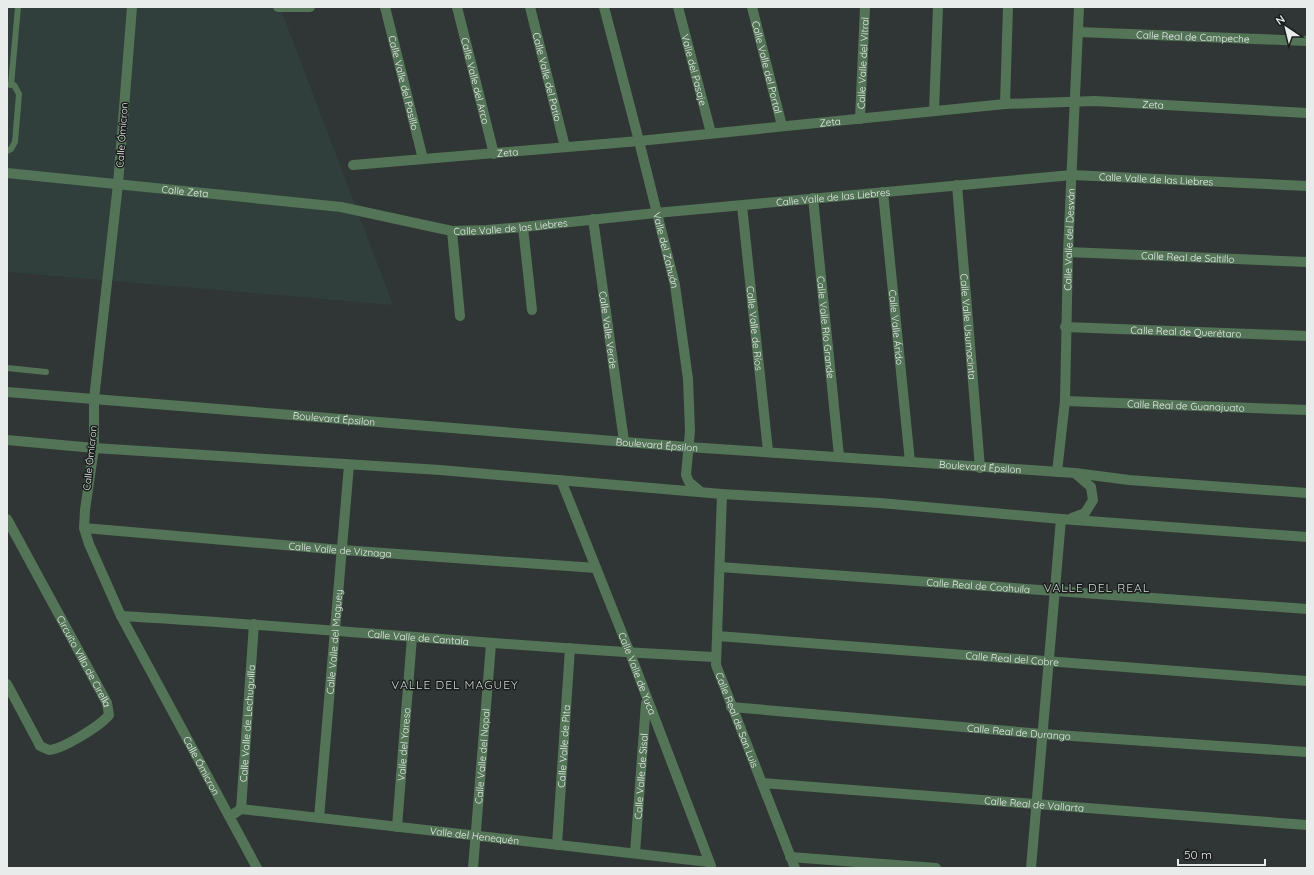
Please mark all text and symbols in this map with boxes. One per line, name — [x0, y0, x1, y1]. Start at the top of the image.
north arrow — [1266, 8, 1306, 48]
text: N — [1273, 12, 1288, 28]
street label: Calle Valle del Vitral — [854, 17, 871, 109]
street label: Calle Valle del Portal — [749, 19, 785, 115]
street label: Calle Real de Campeche — [1136, 28, 1250, 45]
street label: Calle Valle del Patio — [530, 31, 565, 123]
street label: Valle del Pasaje — [679, 33, 710, 107]
street label: Calle Valle del Pasillo — [386, 34, 422, 131]
street label: Calle Valle del Arco — [458, 36, 493, 126]
street label: Zeta — [1142, 97, 1164, 111]
street label: Calle Ómicron — [113, 102, 131, 168]
street label: Zeta — [819, 114, 841, 129]
street label: Zeta — [496, 145, 519, 159]
street label: Calle Valle de las Liebres — [1099, 170, 1214, 188]
street label: Calle Zeta — [161, 182, 209, 200]
street label: Calle Valle de las Liebres — [776, 185, 891, 209]
street label: Calle Valle del Desván — [1061, 188, 1077, 291]
street label: Valle del Zahuán — [651, 211, 682, 289]
street label: Calle Valle de las Liebres — [453, 216, 569, 237]
street label: Calle Real de Saltillo — [1141, 249, 1235, 265]
street label: Calle Valle Usumacinta — [958, 273, 979, 380]
street label: Calle Valle Río Grande — [814, 276, 838, 380]
street label: Calle Valle de Ríos — [744, 285, 766, 372]
street label: Calle Valle Árido — [886, 289, 907, 366]
street label: Calle Valle Verde — [597, 290, 620, 370]
street label: Calle Real de Querétaro — [1130, 323, 1242, 340]
street label: Calle Real de Guanajuato — [1127, 397, 1245, 414]
street label: Boulevard Épsilon — [292, 409, 376, 428]
street label: Calle Ómicron — [80, 425, 100, 491]
street label: Boulevard Épsilon — [615, 435, 698, 454]
street label: Boulevard Épsilon — [939, 457, 1022, 476]
street label: Calle Valle de Viznaga — [288, 539, 392, 560]
street label: Calle Real de Coahuila — [926, 575, 1031, 596]
district label: VALLE DEL REAL — [1044, 580, 1150, 595]
street label: Calle Valle del Maguey — [323, 589, 345, 695]
street label: Circuito Villa de Cirella — [54, 613, 114, 708]
street label: Calle Valle de Cantala — [367, 627, 469, 648]
street label: Calle Valle de Yuca — [616, 630, 659, 717]
street label: Calle Real del Cobre — [965, 648, 1060, 669]
street label: Calle Valle de Lechuguilla — [236, 664, 258, 783]
street label: Calle Real de San Luis — [713, 670, 762, 770]
district label: VALLE DEL MAGUEY — [391, 677, 519, 692]
street label: Calle Valle de Pita — [554, 704, 573, 788]
street label: Valle del Yareso — [394, 707, 413, 781]
street label: Calle Valle del Nopal — [472, 708, 492, 804]
street label: Calle Real de Durango — [967, 721, 1071, 742]
street label: Calle Valle de Sisal — [631, 733, 650, 820]
street label: Calle Ómicron — [181, 734, 223, 797]
street label: Calle Real de Vallarta — [984, 794, 1085, 814]
street label: Valle del Henequén — [429, 824, 520, 847]
scale bar — [1178, 841, 1265, 867]
text: 50 m — [1184, 847, 1212, 862]

